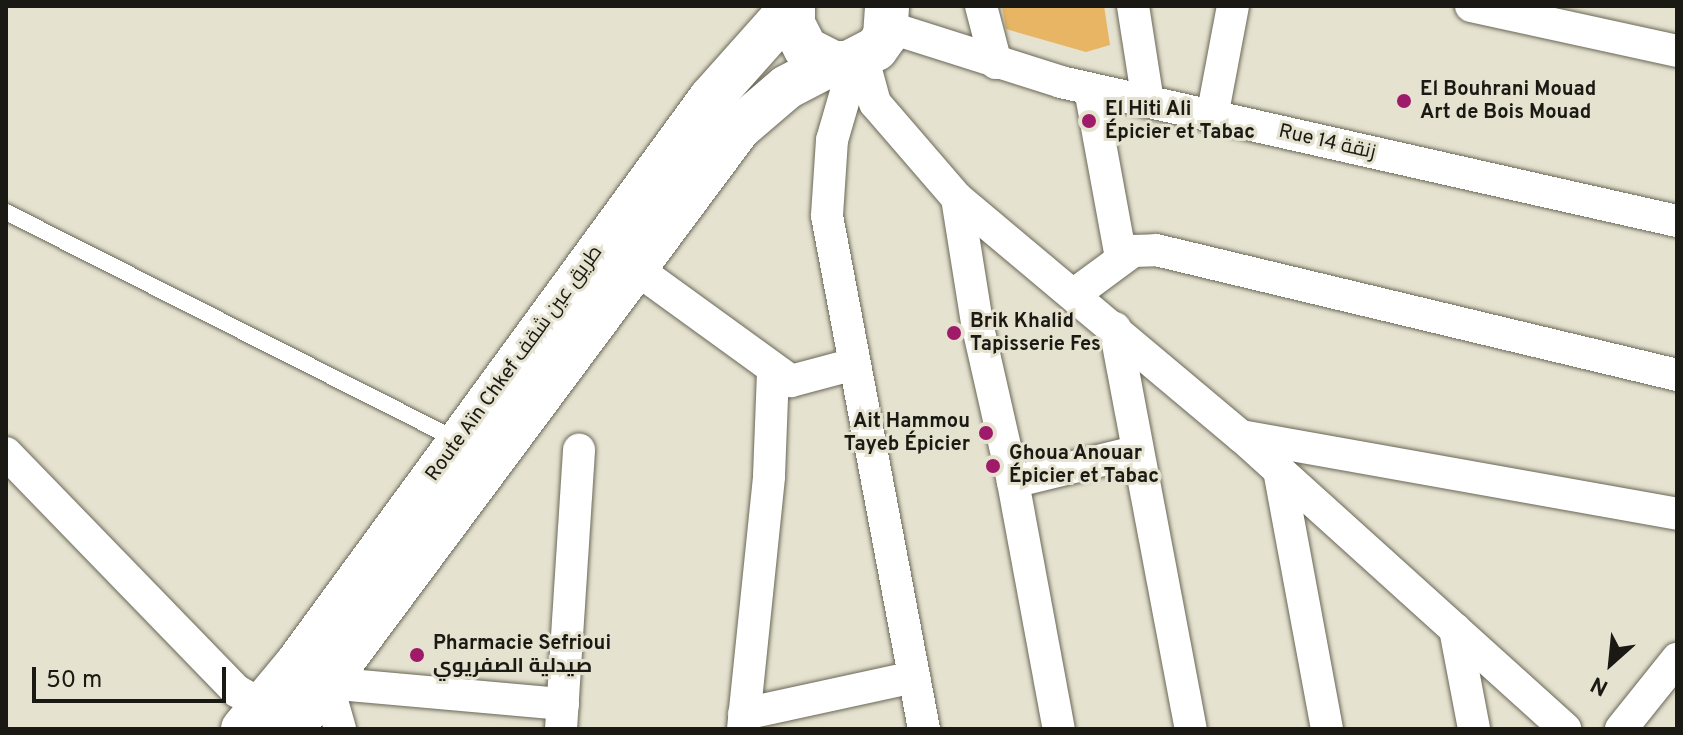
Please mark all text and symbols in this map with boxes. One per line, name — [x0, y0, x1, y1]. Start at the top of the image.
place label: El Bouhrani Mouad Art de Bois Mouad — [1420, 78, 1596, 125]
marker: El Bouhrani Mouad Art de Bois Mouad — [1395, 92, 1413, 110]
place label: El Hiti Ali Épicier et Tabac — [1105, 98, 1255, 145]
marker: El Hiti Ali Épicier et Tabac — [1080, 112, 1098, 130]
street label: Rue 14 زنقة — [1276, 120, 1378, 166]
street label: Route Aïn Chkef طريق عين شقف — [421, 241, 609, 487]
place label: Brik Khalid Tapisserie Fes — [970, 310, 1101, 357]
marker: Brik Khalid Tapisserie Fes — [945, 324, 963, 342]
place label: Ait Hammou Tayeb Épicier — [844, 410, 970, 457]
marker: Ait Hammou Tayeb Épicier — [977, 424, 995, 442]
place label: Ghoua Anouar Épicier et Tabac — [1009, 442, 1159, 489]
marker: Ghoua Anouar Épicier et Tabac — [984, 457, 1002, 475]
north arrow — [1571, 623, 1651, 703]
place label: Pharmacie Sefrioui صيدلية الصفريوي — [433, 632, 611, 679]
marker: Pharmacie Sefrioui صيدلية الصفريوي — [408, 646, 426, 664]
scale bar — [36, 651, 230, 701]
text: 50 m — [46, 666, 102, 696]
text: N — [1587, 669, 1613, 700]

